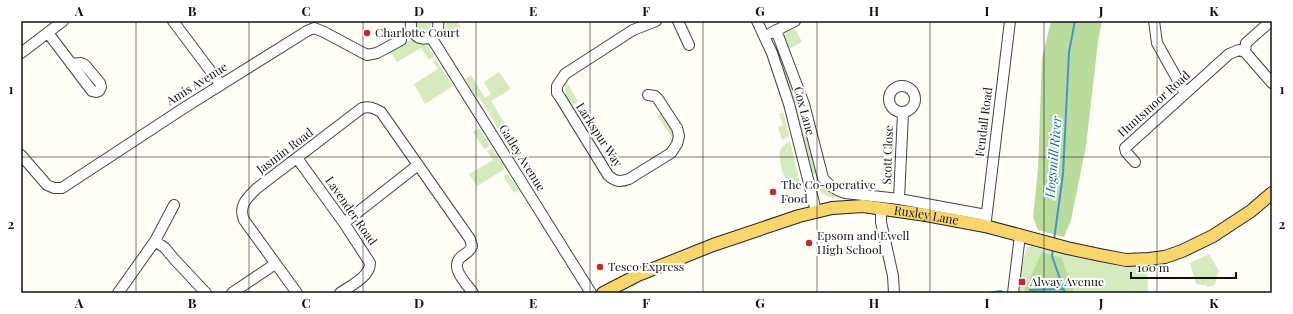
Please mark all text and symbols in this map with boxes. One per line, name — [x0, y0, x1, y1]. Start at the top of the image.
text: A — [74, 2, 84, 19]
text: B — [188, 2, 197, 19]
text: C — [301, 2, 311, 19]
text: D — [414, 2, 424, 19]
text: E — [529, 2, 537, 19]
text: F — [642, 2, 650, 19]
text: G — [755, 2, 765, 19]
text: H — [869, 2, 879, 19]
text: I — [985, 2, 990, 19]
text: J — [1098, 2, 1104, 19]
text: K — [1209, 2, 1219, 19]
place label: Charlotte Court — [375, 24, 460, 40]
marker: Charlotte Court — [362, 28, 372, 38]
street label: Amis Avenue — [162, 58, 230, 109]
street label: Huntsmoor Road — [1114, 67, 1193, 140]
text: 1 — [9, 80, 14, 97]
text: 1 — [1280, 80, 1285, 97]
street label: Cox Lane — [791, 85, 819, 137]
street label: Fendall Road — [971, 86, 995, 158]
street label: Larkspur Way — [573, 99, 627, 170]
water label: Hogsmill River — [1040, 115, 1065, 199]
street label: Gatley Avenue — [496, 121, 550, 194]
street label: Jasmin Road — [252, 124, 316, 177]
street label: Scott Close — [878, 125, 896, 185]
street label: Lavender Road — [322, 173, 381, 248]
place label: The Co-operative Food — [781, 176, 876, 206]
marker: The Co-operative Food — [768, 187, 778, 197]
street label: Ruxley Lane — [893, 202, 960, 228]
text: 2 — [8, 215, 15, 232]
text: 2 — [1279, 215, 1286, 232]
place label: Epsom and Ewell High School — [817, 227, 910, 257]
marker: Epsom and Ewell High School — [804, 238, 814, 248]
scale bar — [1131, 254, 1236, 280]
place label: Tesco Express — [608, 258, 684, 274]
text: 100 m — [1137, 259, 1170, 275]
marker: Tesco Express — [595, 262, 605, 272]
place label: Alway Avenue — [1029, 273, 1104, 289]
marker: Alway Avenue — [1017, 277, 1027, 287]
text: A — [74, 294, 84, 311]
text: B — [188, 294, 197, 311]
text: C — [301, 294, 311, 311]
text: D — [414, 294, 424, 311]
text: E — [529, 294, 537, 311]
text: F — [642, 294, 650, 311]
text: G — [755, 294, 765, 311]
text: H — [869, 294, 879, 311]
text: I — [985, 294, 990, 311]
text: J — [1098, 294, 1104, 311]
text: K — [1209, 294, 1219, 311]

